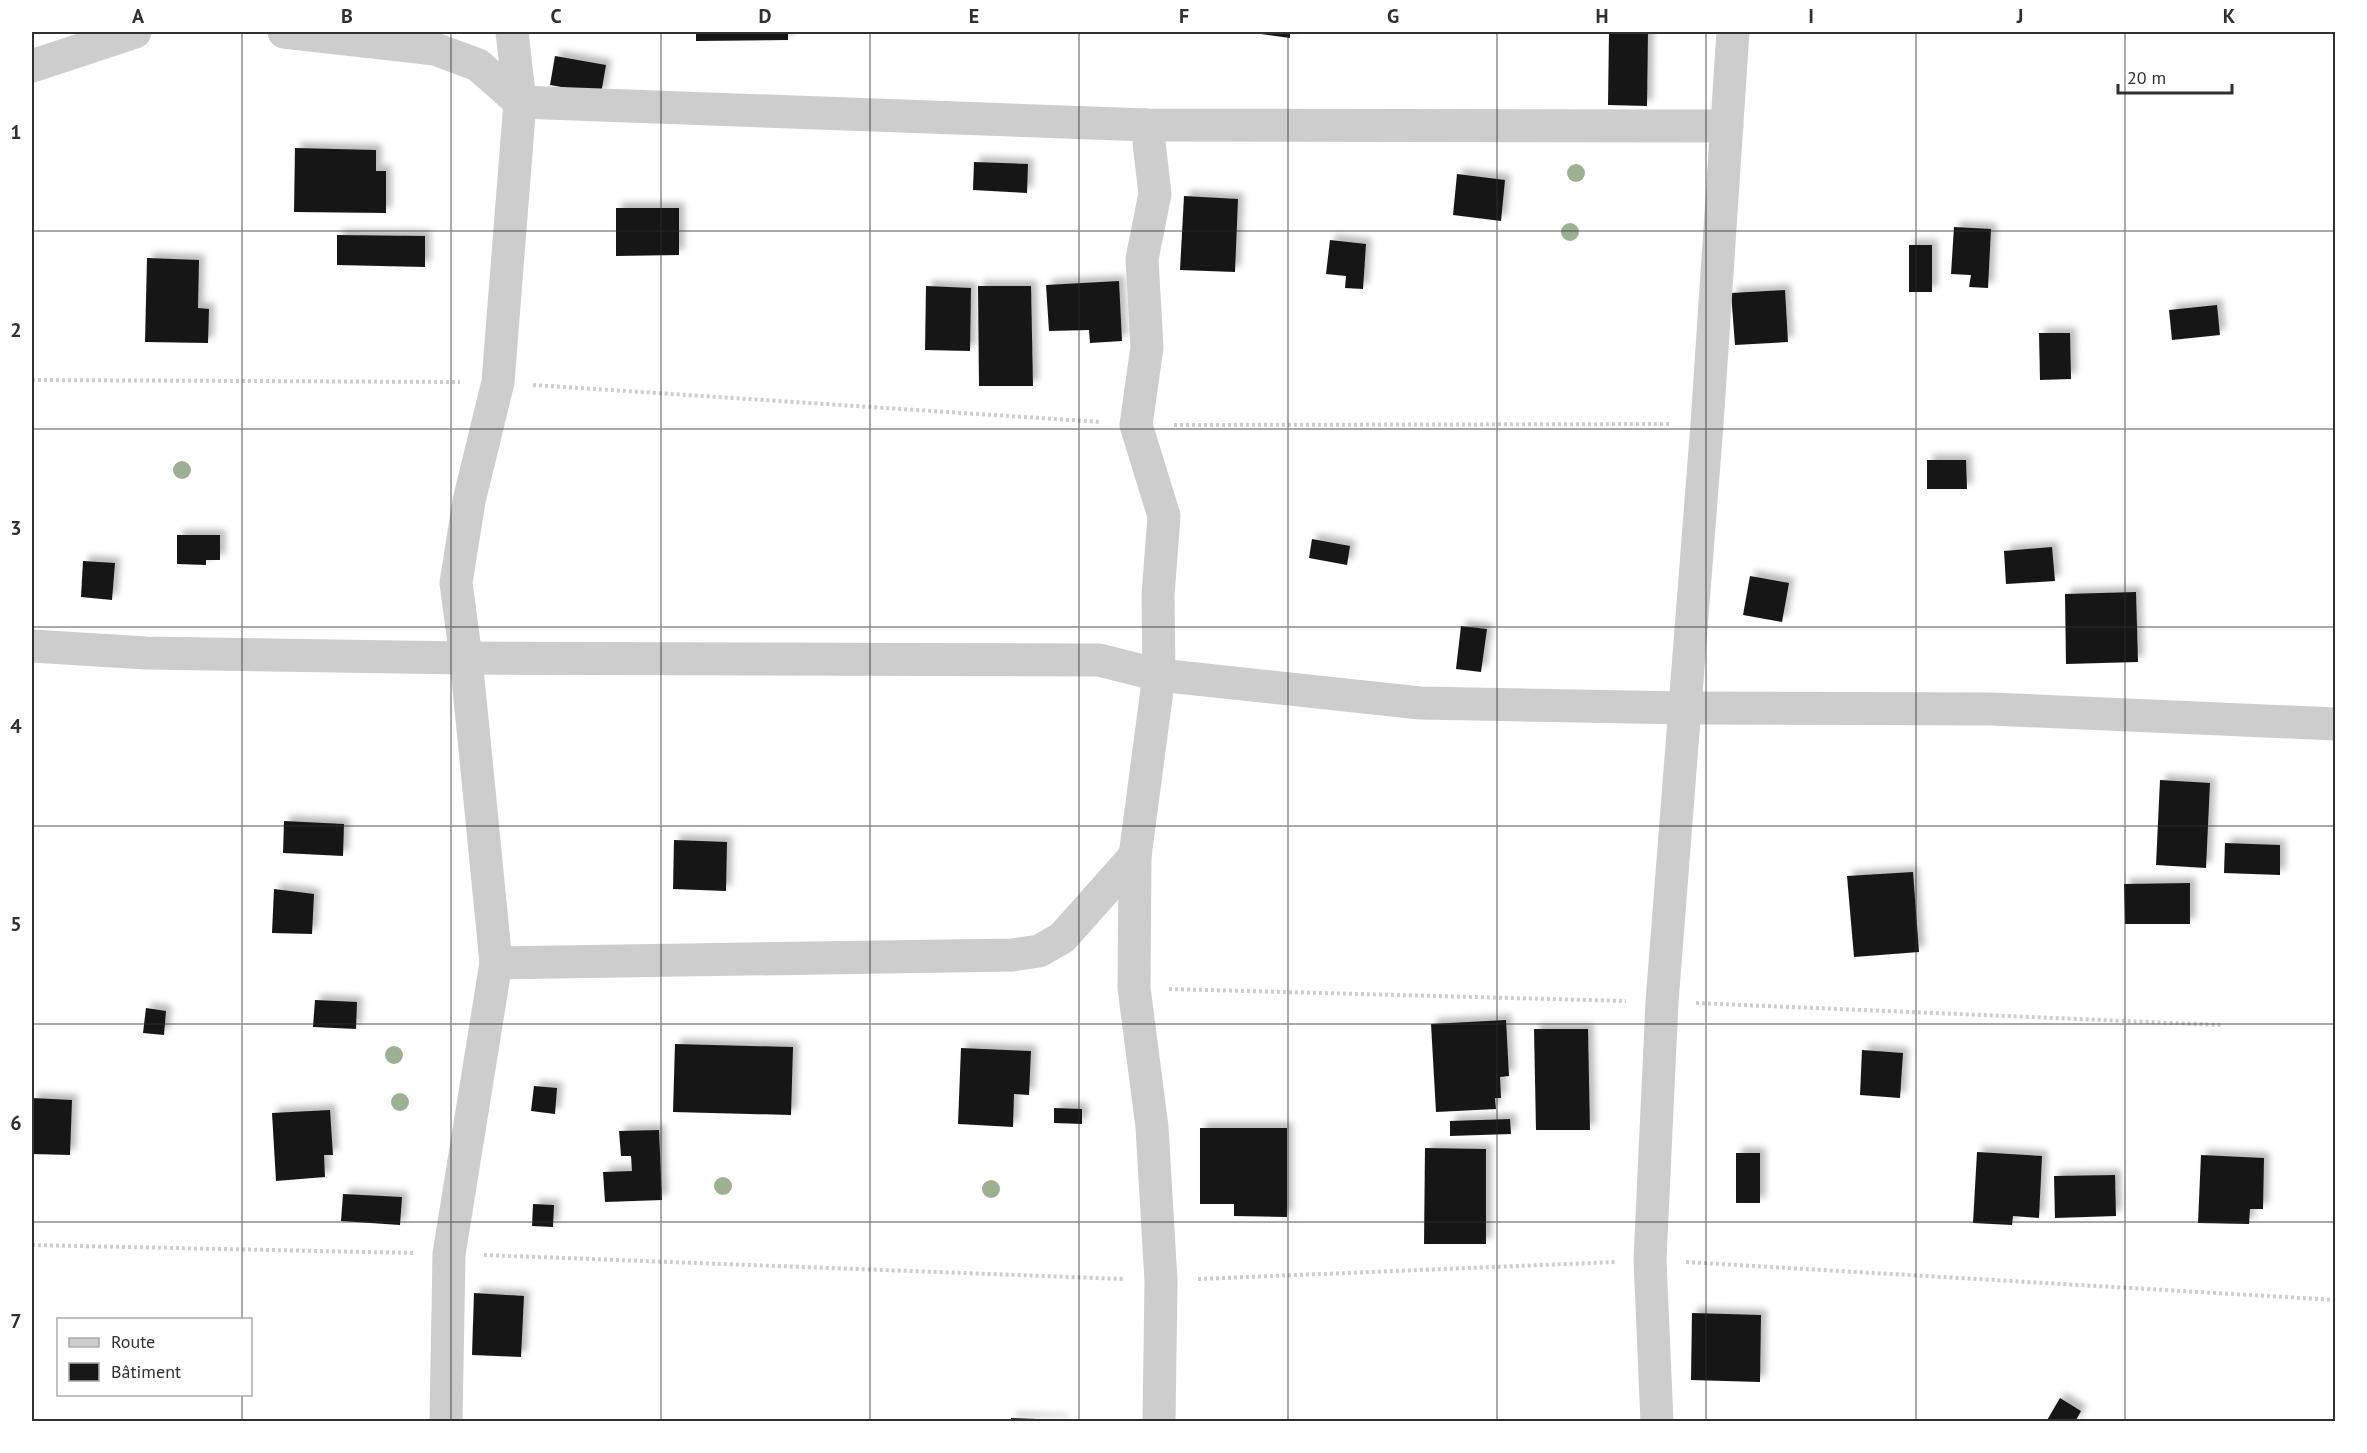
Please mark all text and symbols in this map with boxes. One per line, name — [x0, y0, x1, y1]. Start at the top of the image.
text: A — [132, 3, 145, 29]
text: B — [341, 3, 353, 29]
text: C — [550, 3, 562, 29]
text: D — [759, 3, 772, 29]
text: E — [969, 3, 979, 29]
text: F — [1179, 3, 1189, 29]
text: G — [1387, 3, 1399, 29]
text: H — [1595, 3, 1609, 29]
text: I — [1808, 3, 1814, 29]
text: J — [2016, 3, 2023, 29]
text: K — [2223, 3, 2236, 29]
scale bar — [2118, 57, 2232, 95]
text: 20 m — [2127, 66, 2166, 89]
text: 1 — [10, 119, 22, 145]
text: 2 — [10, 317, 22, 343]
text: 3 — [10, 515, 22, 541]
text: 4 — [10, 713, 22, 739]
text: 5 — [10, 911, 22, 937]
text: 6 — [10, 1110, 22, 1136]
text: 7 — [10, 1308, 22, 1334]
legend — [57, 1318, 252, 1396]
text: Route — [111, 1330, 155, 1353]
text: Bâtiment — [111, 1360, 181, 1383]

